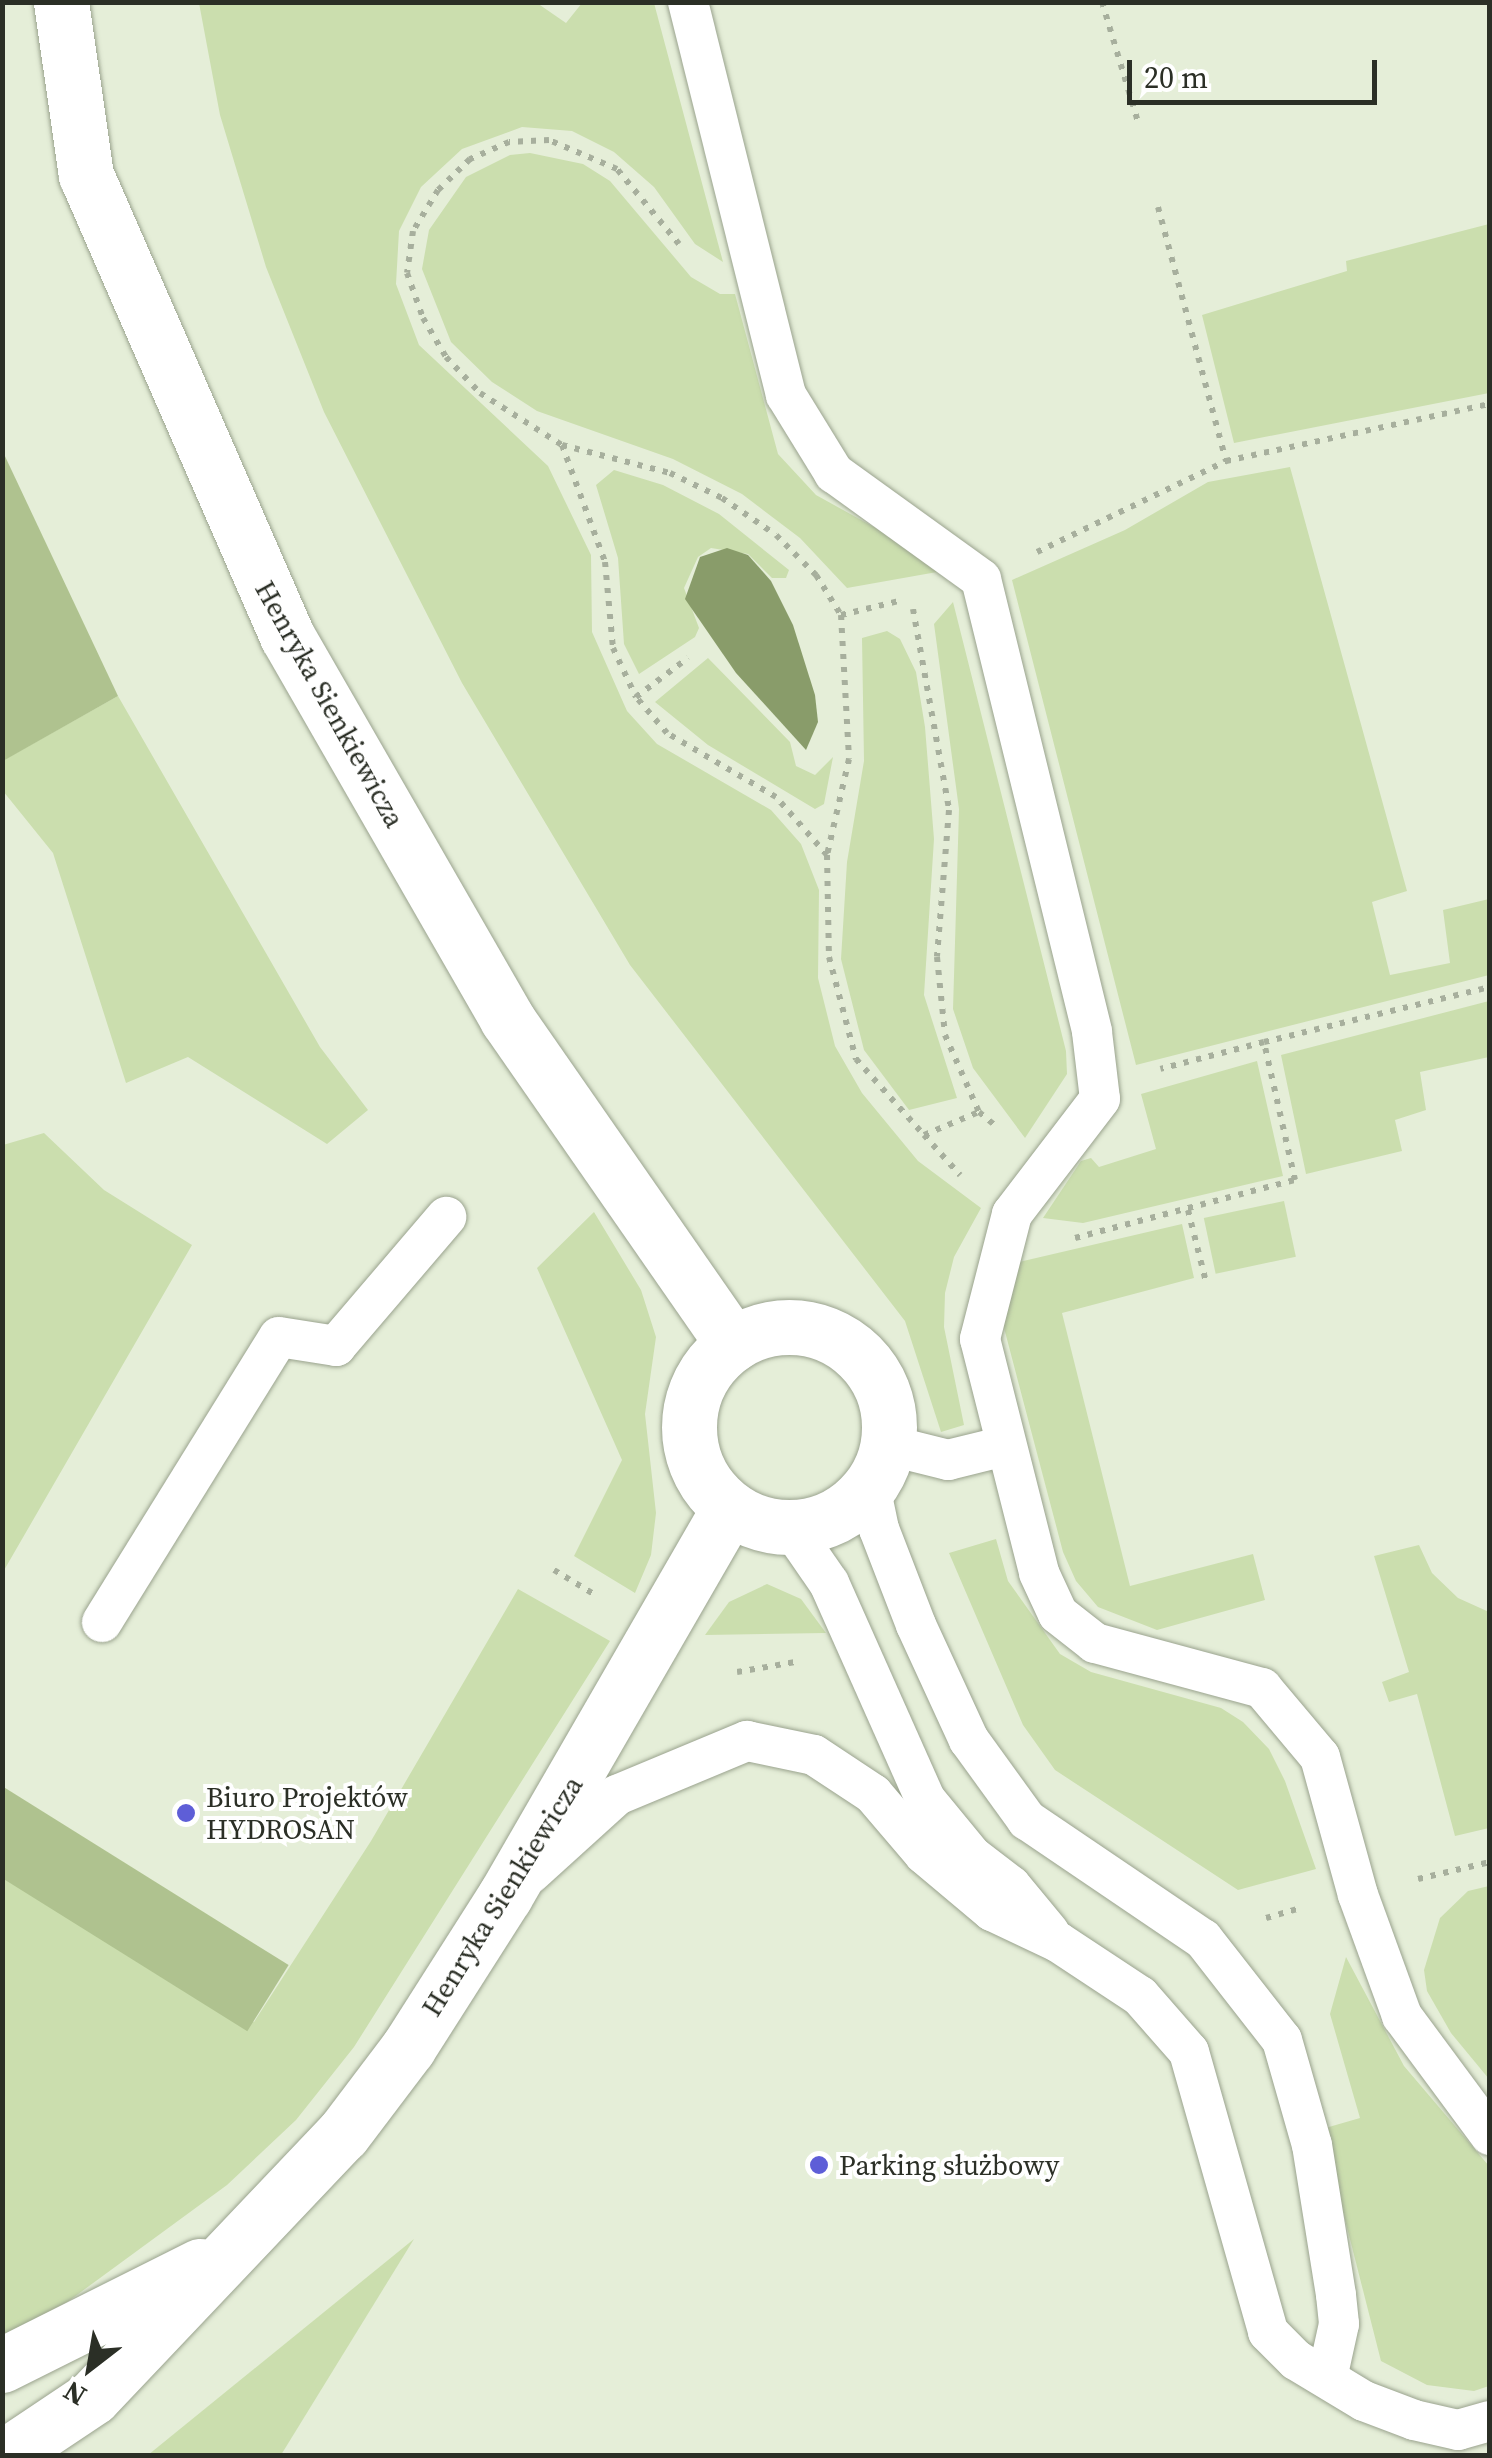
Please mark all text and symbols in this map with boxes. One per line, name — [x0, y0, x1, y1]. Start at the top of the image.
scale bar — [1132, 40, 1382, 102]
text: 20 m — [1144, 57, 1208, 98]
street label: Henryka Sienkiewicza — [248, 575, 412, 833]
street label: Henryka Sienkiewicza — [414, 1770, 590, 2022]
place label: Biuro Projektów HYDROSAN — [206, 1780, 408, 1846]
marker: Biuro Projektów HYDROSAN — [175, 1802, 197, 1824]
place label: Parking służbowy — [839, 2148, 1059, 2182]
marker: Parking służbowy — [808, 2154, 830, 2176]
north arrow — [40, 2318, 140, 2418]
text: N — [56, 2372, 93, 2415]

